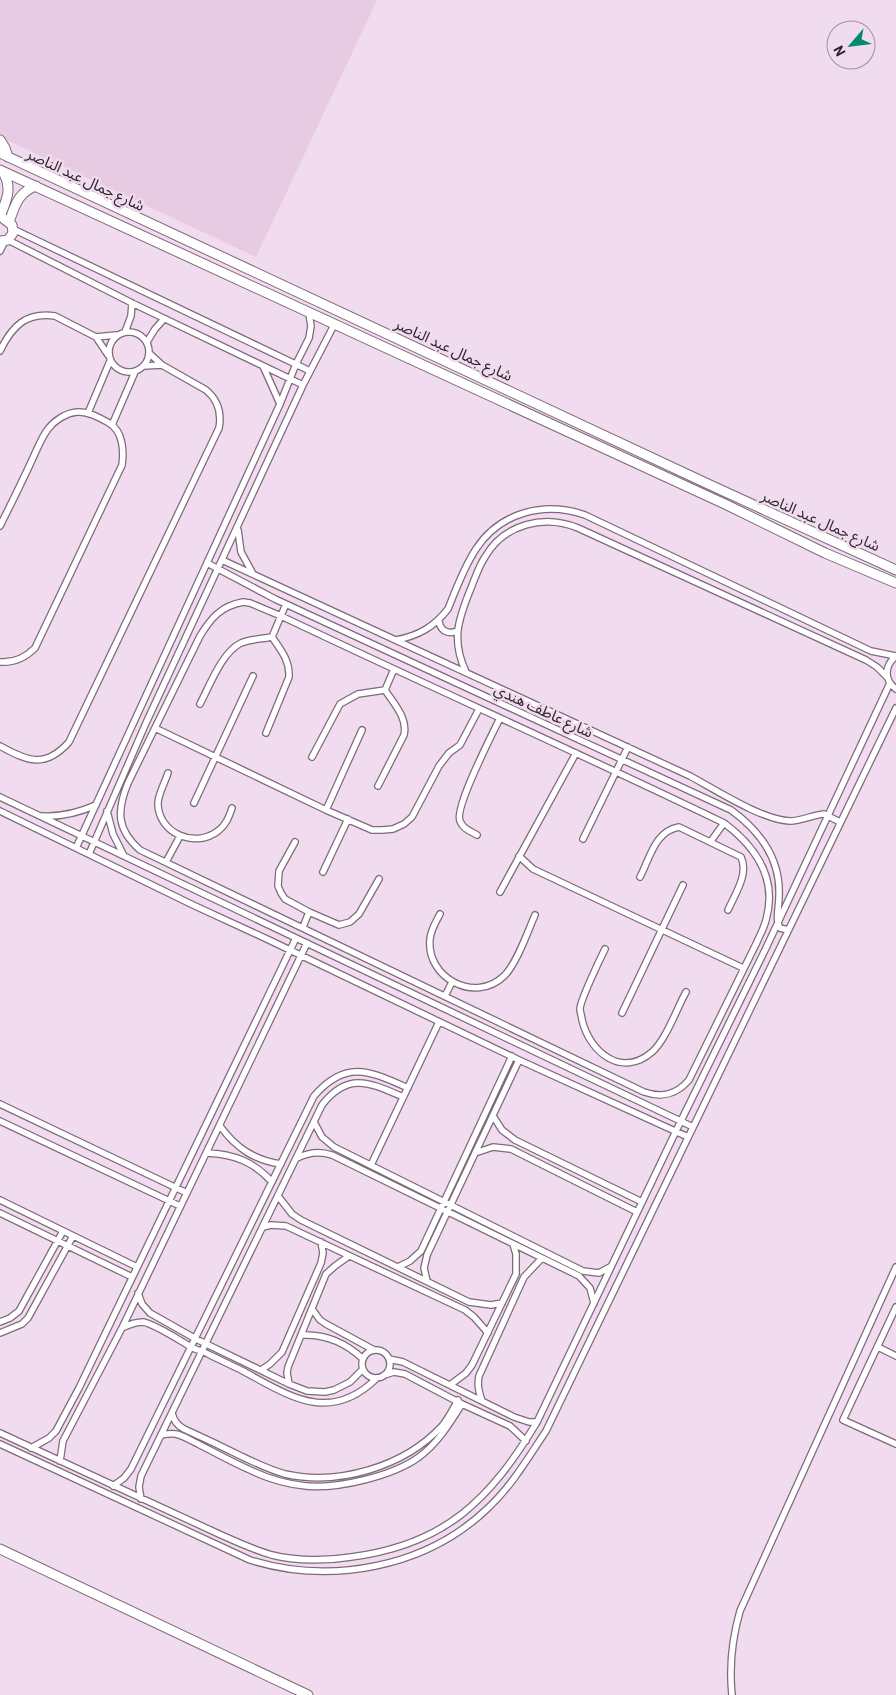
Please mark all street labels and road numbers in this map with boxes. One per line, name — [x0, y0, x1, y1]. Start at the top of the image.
street label: شارع جمال عبد الناصر — [22, 143, 148, 218]
street label: شارع جمال عبد الناصر — [390, 313, 516, 388]
street label: شارع جمال عبد الناصر — [756, 485, 883, 558]
street label: شارع عاطف هندي — [490, 679, 596, 744]

